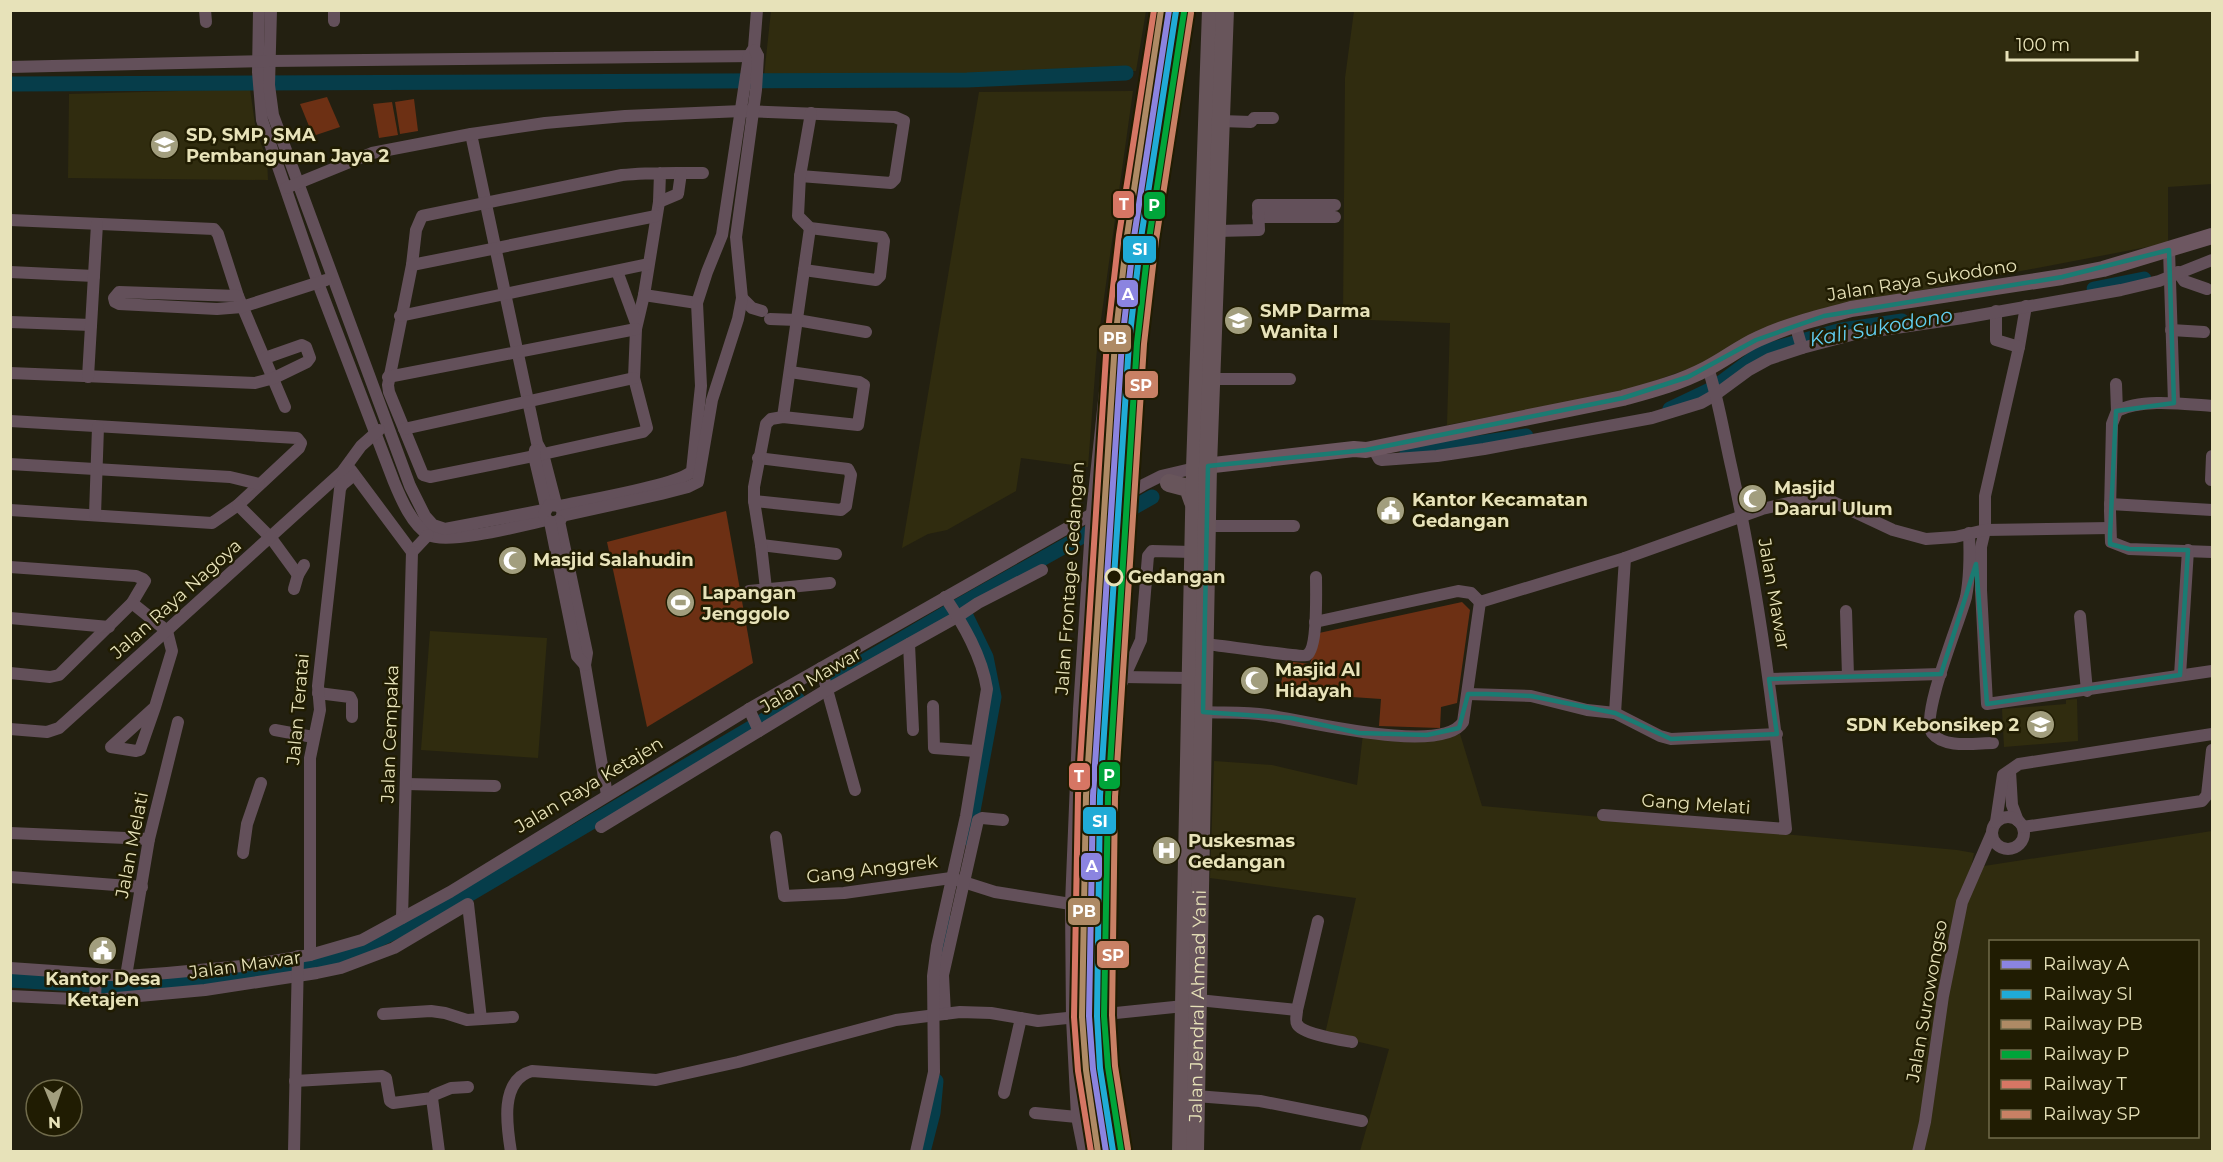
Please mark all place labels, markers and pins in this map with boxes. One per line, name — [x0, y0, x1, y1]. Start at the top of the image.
place label: SD, SMP, SMA Pembangunan Jaya 2 — [186, 124, 389, 167]
school or university icon: SD, SMP, SMA Pembangunan Jaya 2 — [149, 129, 181, 161]
place label: SMP Darma Wanita I — [1260, 300, 1371, 343]
school or university icon: SMP Darma Wanita I — [1223, 305, 1255, 337]
place label: Masjid Daarul Ulum — [1774, 477, 1893, 520]
mosque icon: Masjid Daarul Ulum — [1737, 482, 1769, 514]
place label: Kantor Kecamatan Gedangan — [1412, 489, 1588, 532]
public building icon: Kantor Kecamatan Gedangan — [1375, 494, 1407, 526]
mosque icon: Masjid Salahudin — [496, 544, 528, 576]
place label: Masjid Salahudin — [533, 549, 694, 571]
place label: Gedangan — [1128, 566, 1225, 588]
marker: Gedangan — [1105, 568, 1123, 586]
place label: Lapangan Jenggolo — [701, 582, 796, 625]
sports icon: Lapangan Jenggolo — [665, 587, 697, 619]
place label: Masjid Al Hidayah — [1275, 659, 1361, 702]
mosque icon: Masjid Al Hidayah — [1238, 664, 1270, 696]
school or university icon: SDN Kebonsikep 2 — [2024, 709, 2056, 741]
place label: SDN Kebonsikep 2 — [1846, 714, 2019, 736]
place label: Puskesmas Gedangan — [1188, 830, 1295, 873]
hospital icon: Puskesmas Gedangan — [1151, 835, 1183, 867]
public building icon: Kantor Desa Ketajen — [87, 934, 119, 966]
place label: Kantor Desa Ketajen — [45, 968, 161, 1011]

